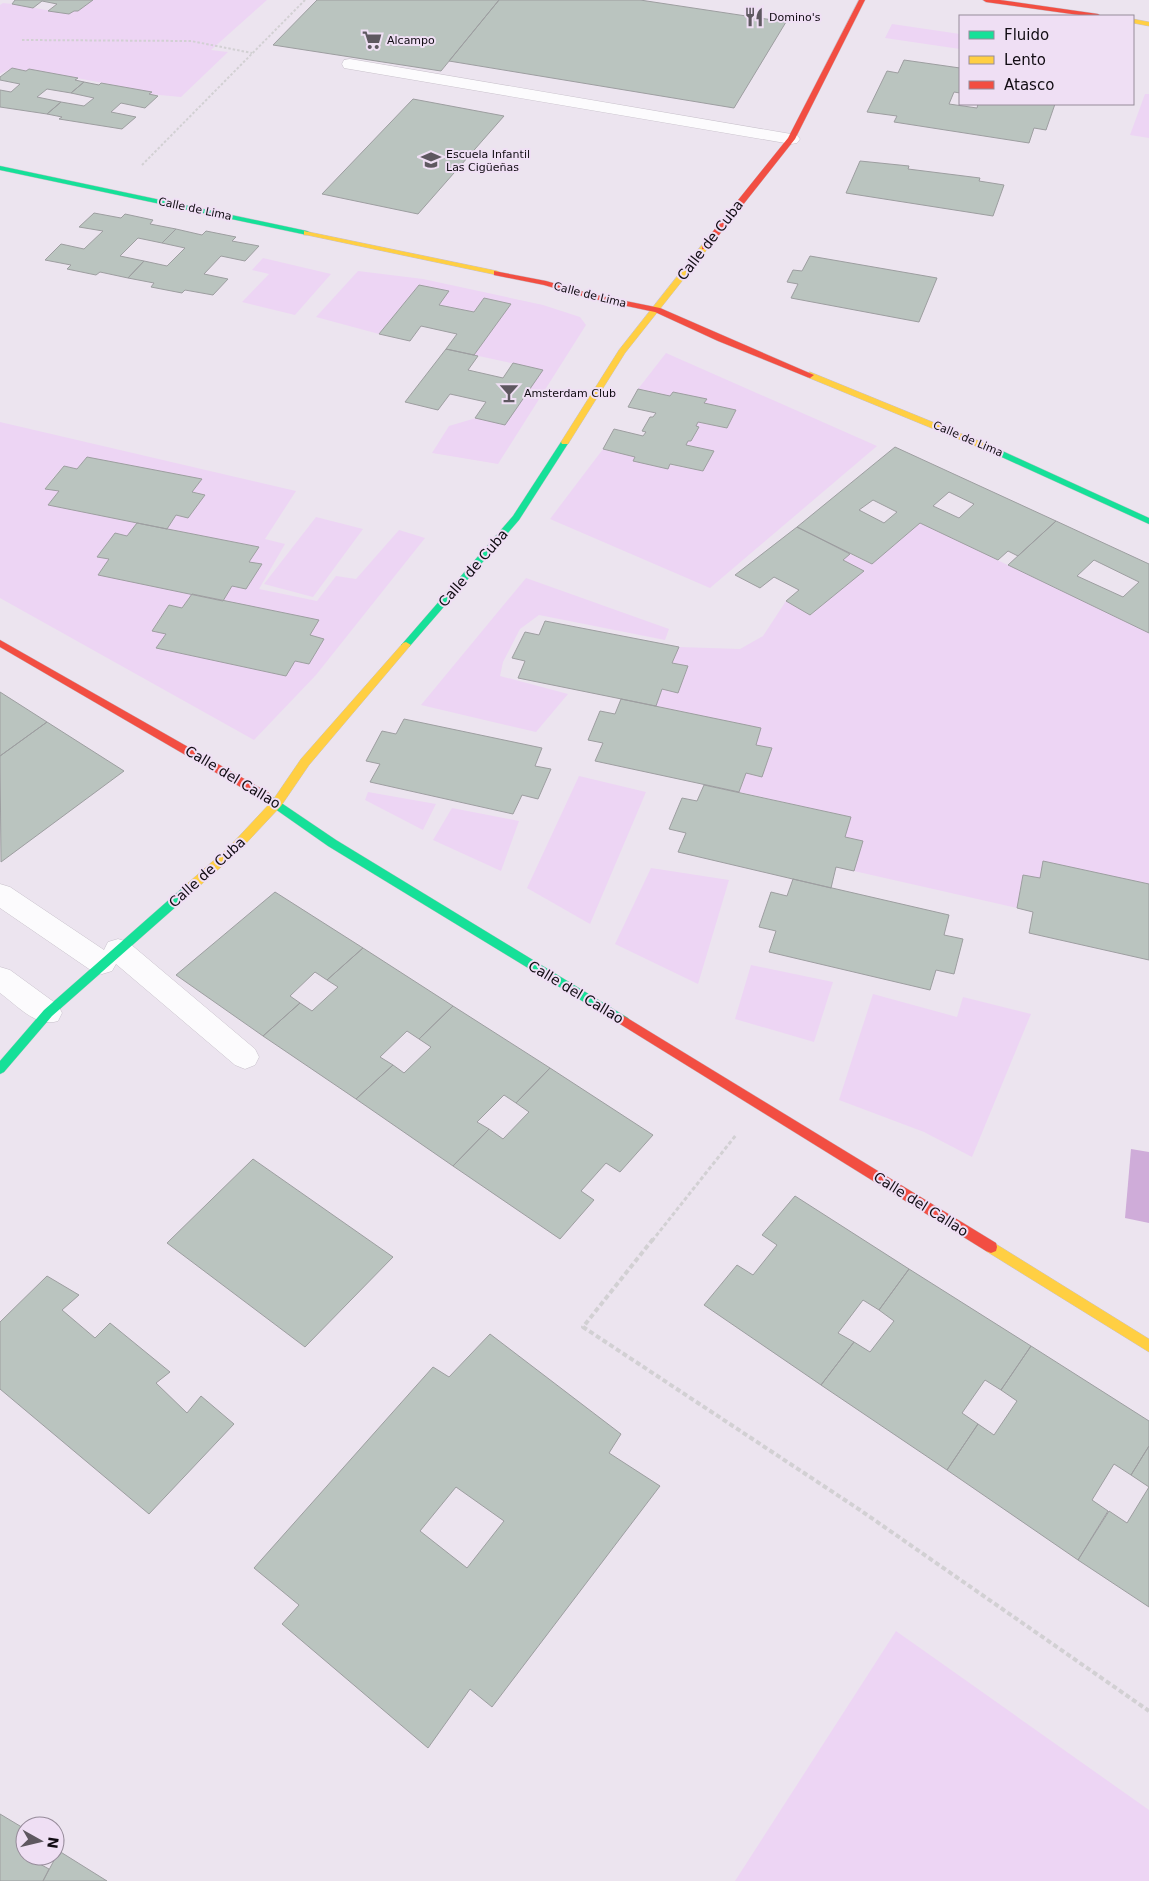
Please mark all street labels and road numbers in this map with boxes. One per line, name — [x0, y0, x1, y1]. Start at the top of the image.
street label: Calle de Lima — [157, 195, 233, 223]
street label: Calle de Cuba — [674, 197, 746, 283]
street label: Calle de Lima — [552, 280, 628, 310]
street label: Calle de Lima — [931, 418, 1005, 460]
street label: Calle de Cuba — [435, 526, 511, 610]
street label: Calle del Callao — [182, 742, 284, 812]
street label: Calle de Cuba — [166, 834, 248, 910]
street label: Calle del Callao — [525, 957, 627, 1027]
street label: Calle del Callao — [871, 1169, 971, 1239]

